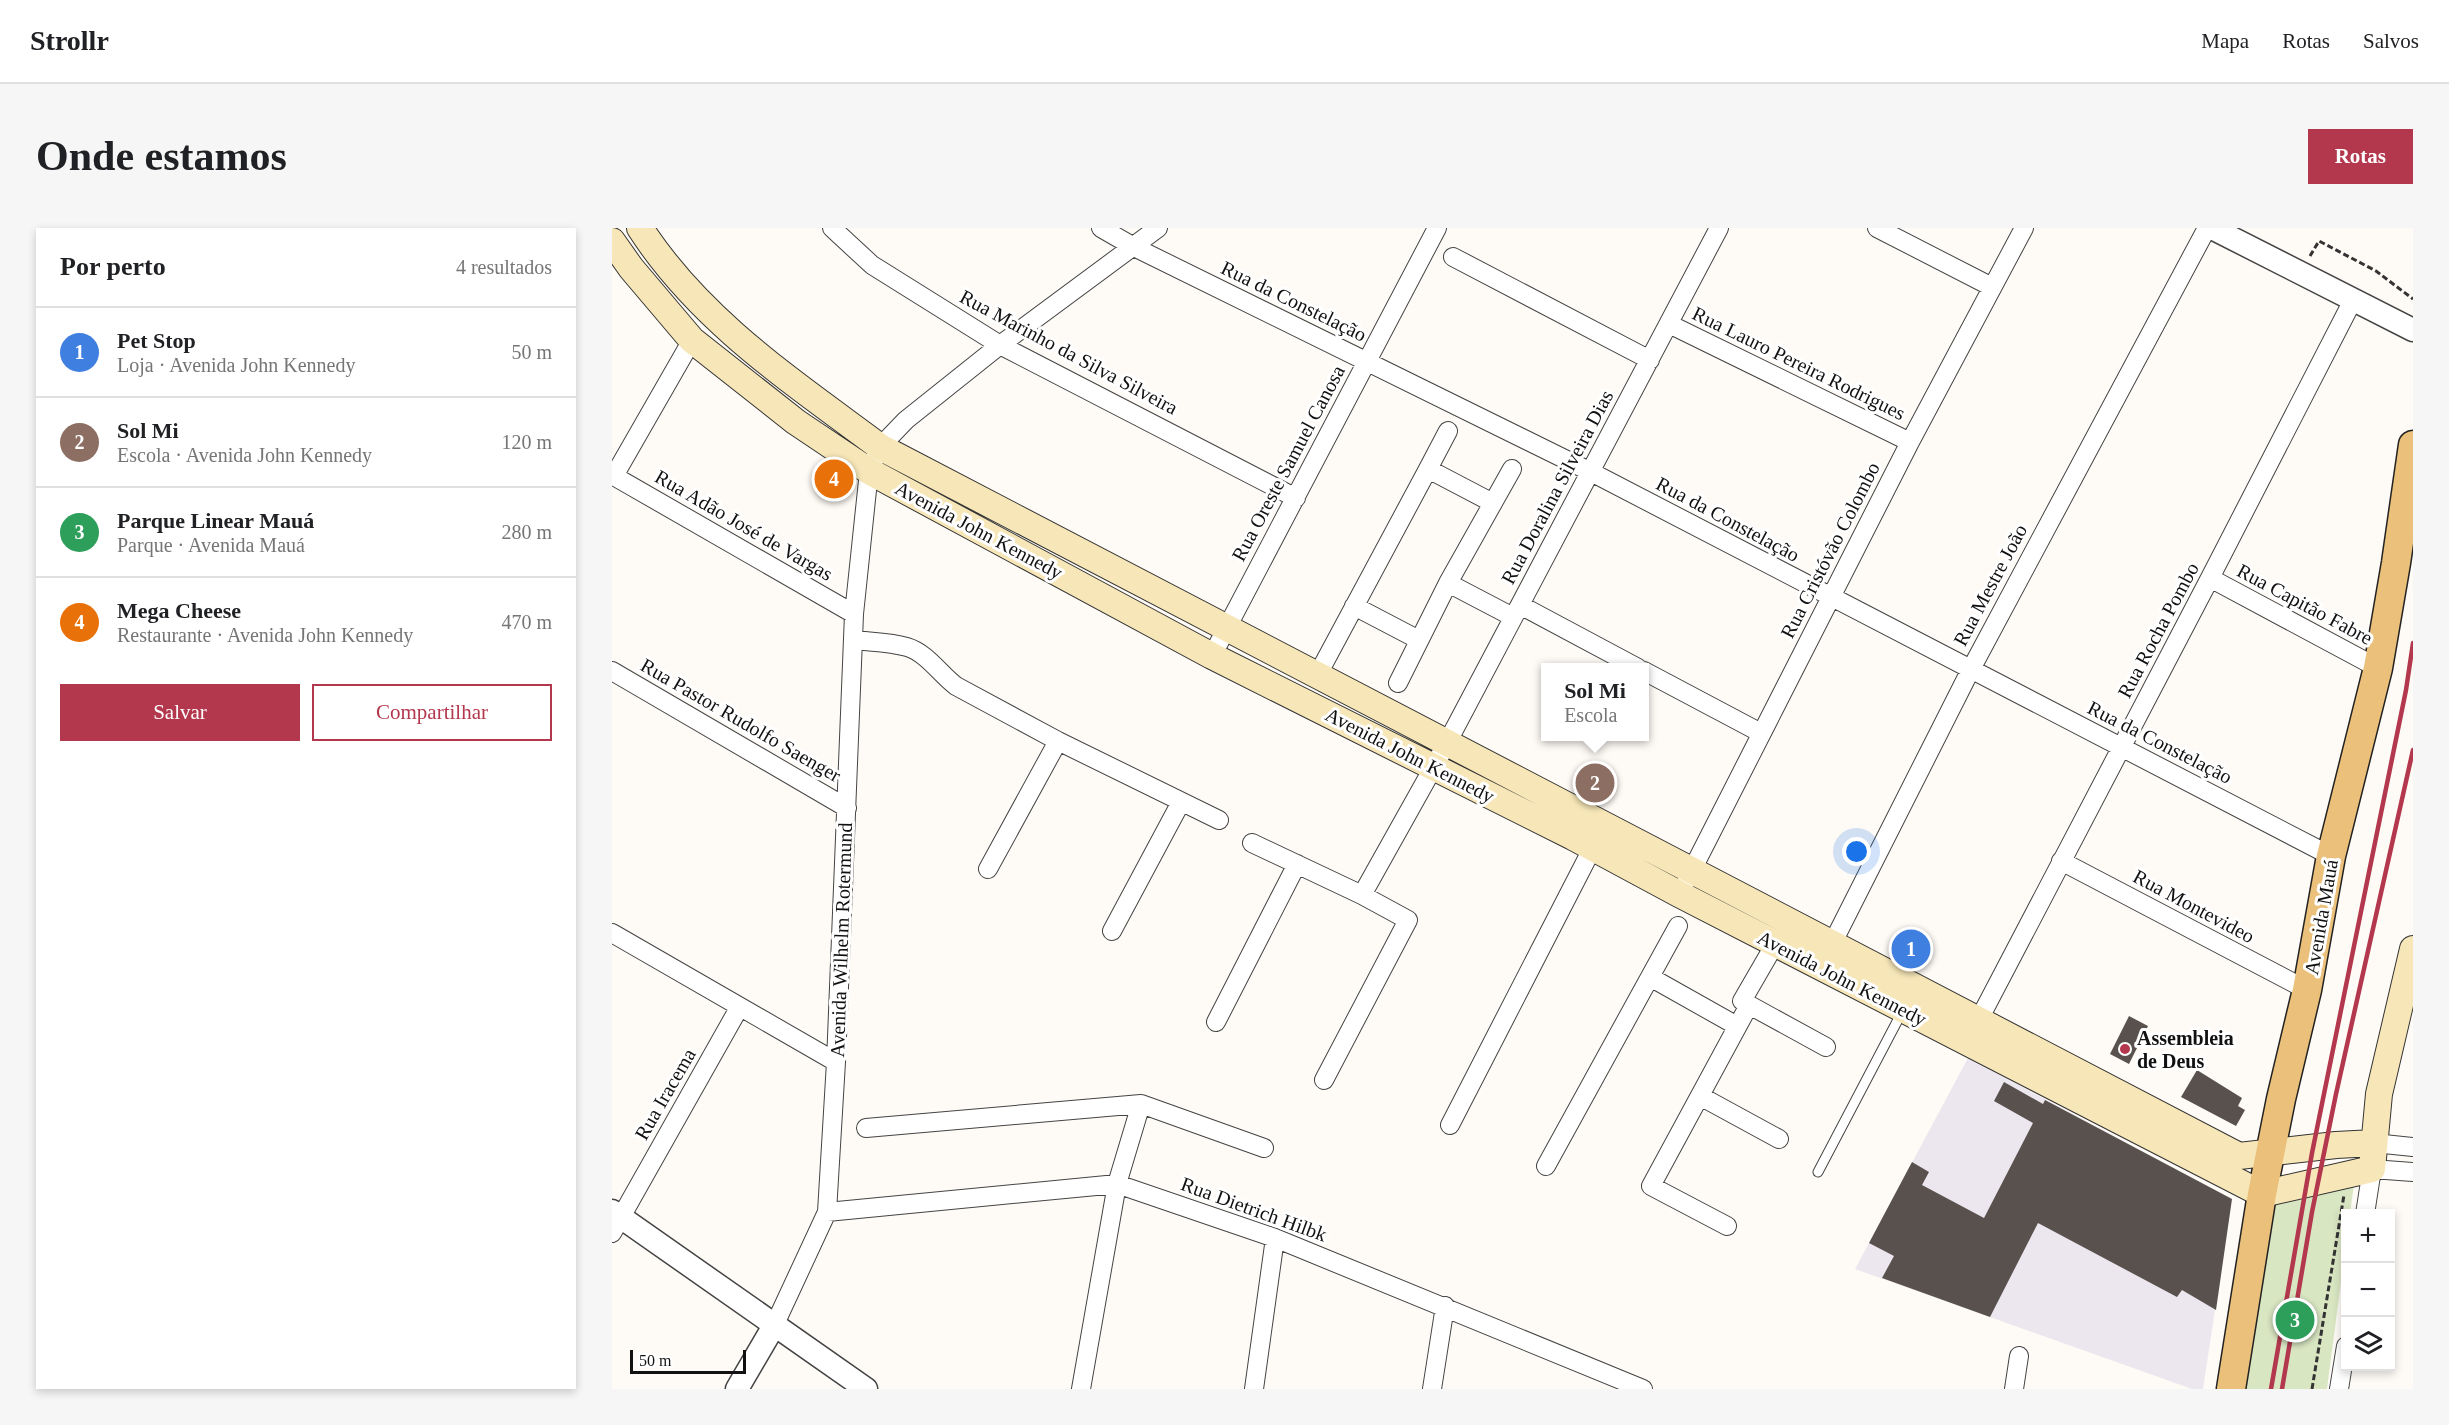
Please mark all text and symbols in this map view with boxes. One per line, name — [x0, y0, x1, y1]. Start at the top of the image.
text: Strollr — [30, 25, 109, 56]
text: Mapa — [2201, 29, 2249, 53]
text: Rotas — [2282, 29, 2330, 53]
text: Salvos — [2363, 29, 2419, 53]
button: Rotas — [2308, 129, 2413, 184]
text: Onde estamos — [36, 133, 287, 179]
text: Por perto — [60, 252, 166, 281]
text: 4 resultados — [456, 256, 552, 278]
street label: Rua da Constelação — [1217, 256, 1370, 347]
street label: Rua Marinho da Silva Silveira — [956, 285, 1182, 419]
street label: Rua Lauro Pereira Rodrigues — [1689, 302, 1909, 425]
text: Pet Stop — [117, 328, 196, 353]
text: 1 — [75, 341, 85, 363]
text: 50 m — [511, 341, 552, 363]
text: Loja · Avenida John Kennedy — [117, 354, 355, 376]
street label: Rua Oreste Samuel Canosa — [1227, 361, 1349, 565]
street label: Rua Doralina Silveira Dias — [1497, 386, 1618, 588]
text: Sol Mi — [117, 418, 179, 443]
text: 2 — [75, 431, 85, 453]
text: 120 m — [501, 431, 552, 453]
text: Escola · Avenida John Kennedy — [117, 444, 372, 466]
pin: 4 — [814, 456, 854, 502]
street label: Rua Cristóvão Colombo — [1776, 458, 1884, 642]
street label: Rua Adão José de Vargas — [651, 465, 837, 586]
street label: Rua da Constelação — [1652, 472, 1803, 567]
street label: Avenida John Kennedy — [891, 477, 1066, 584]
text: Parque Linear Mauá — [117, 508, 314, 533]
street label: Rua Mestre João — [1949, 520, 2031, 650]
text: 3 — [75, 521, 85, 543]
text: 280 m — [501, 521, 552, 543]
text: Parque · Avenida Mauá — [117, 534, 305, 556]
street label: Rua Rocha Pombo — [2113, 559, 2203, 701]
street label: Rua Capitão Fabre — [2233, 559, 2376, 650]
text: Mega Cheese — [117, 598, 241, 623]
text: 4 — [75, 611, 85, 633]
text: 470 m — [501, 611, 552, 633]
text: Restaurante · Avenida John Kennedy — [117, 624, 413, 646]
street label: Rua Pastor Rudolfo Saenger — [637, 654, 845, 787]
popup — [1541, 663, 1649, 741]
text: Sol Mi — [1564, 678, 1626, 703]
button: Salvar — [60, 684, 300, 741]
button: Compartilhar — [312, 684, 552, 741]
street label: Rua da Constelação — [2084, 696, 2236, 789]
street label: Avenida John Kennedy — [1322, 703, 1498, 808]
text: Escola — [1564, 704, 1617, 726]
pin: 2 — [1576, 760, 1614, 806]
street label: Avenida Wilhelm Rotermund — [826, 822, 856, 1058]
your location — [1842, 837, 1871, 866]
street label: Avenida Mauá — [2300, 857, 2342, 976]
street label: Rua Montevideo — [2130, 865, 2258, 947]
street label: Avenida John Kennedy — [1754, 926, 1930, 1031]
pin: 1 — [1892, 926, 1930, 972]
place label: Assembleia de Deus — [2137, 1027, 2234, 1072]
marker: Assembleia de Deus — [2118, 1042, 2132, 1056]
street label: Rua Iracema — [630, 1044, 700, 1143]
street label: Rua Dietrich Hilbk — [1178, 1172, 1330, 1246]
map controls — [2341, 1209, 2395, 1371]
button: + — [2341, 1209, 2395, 1263]
button: − — [2341, 1263, 2395, 1317]
pin: 3 — [2276, 1298, 2314, 1342]
button: layers — [2341, 1317, 2395, 1371]
scale bar — [630, 1347, 746, 1374]
text: 50 m — [639, 1352, 671, 1369]

